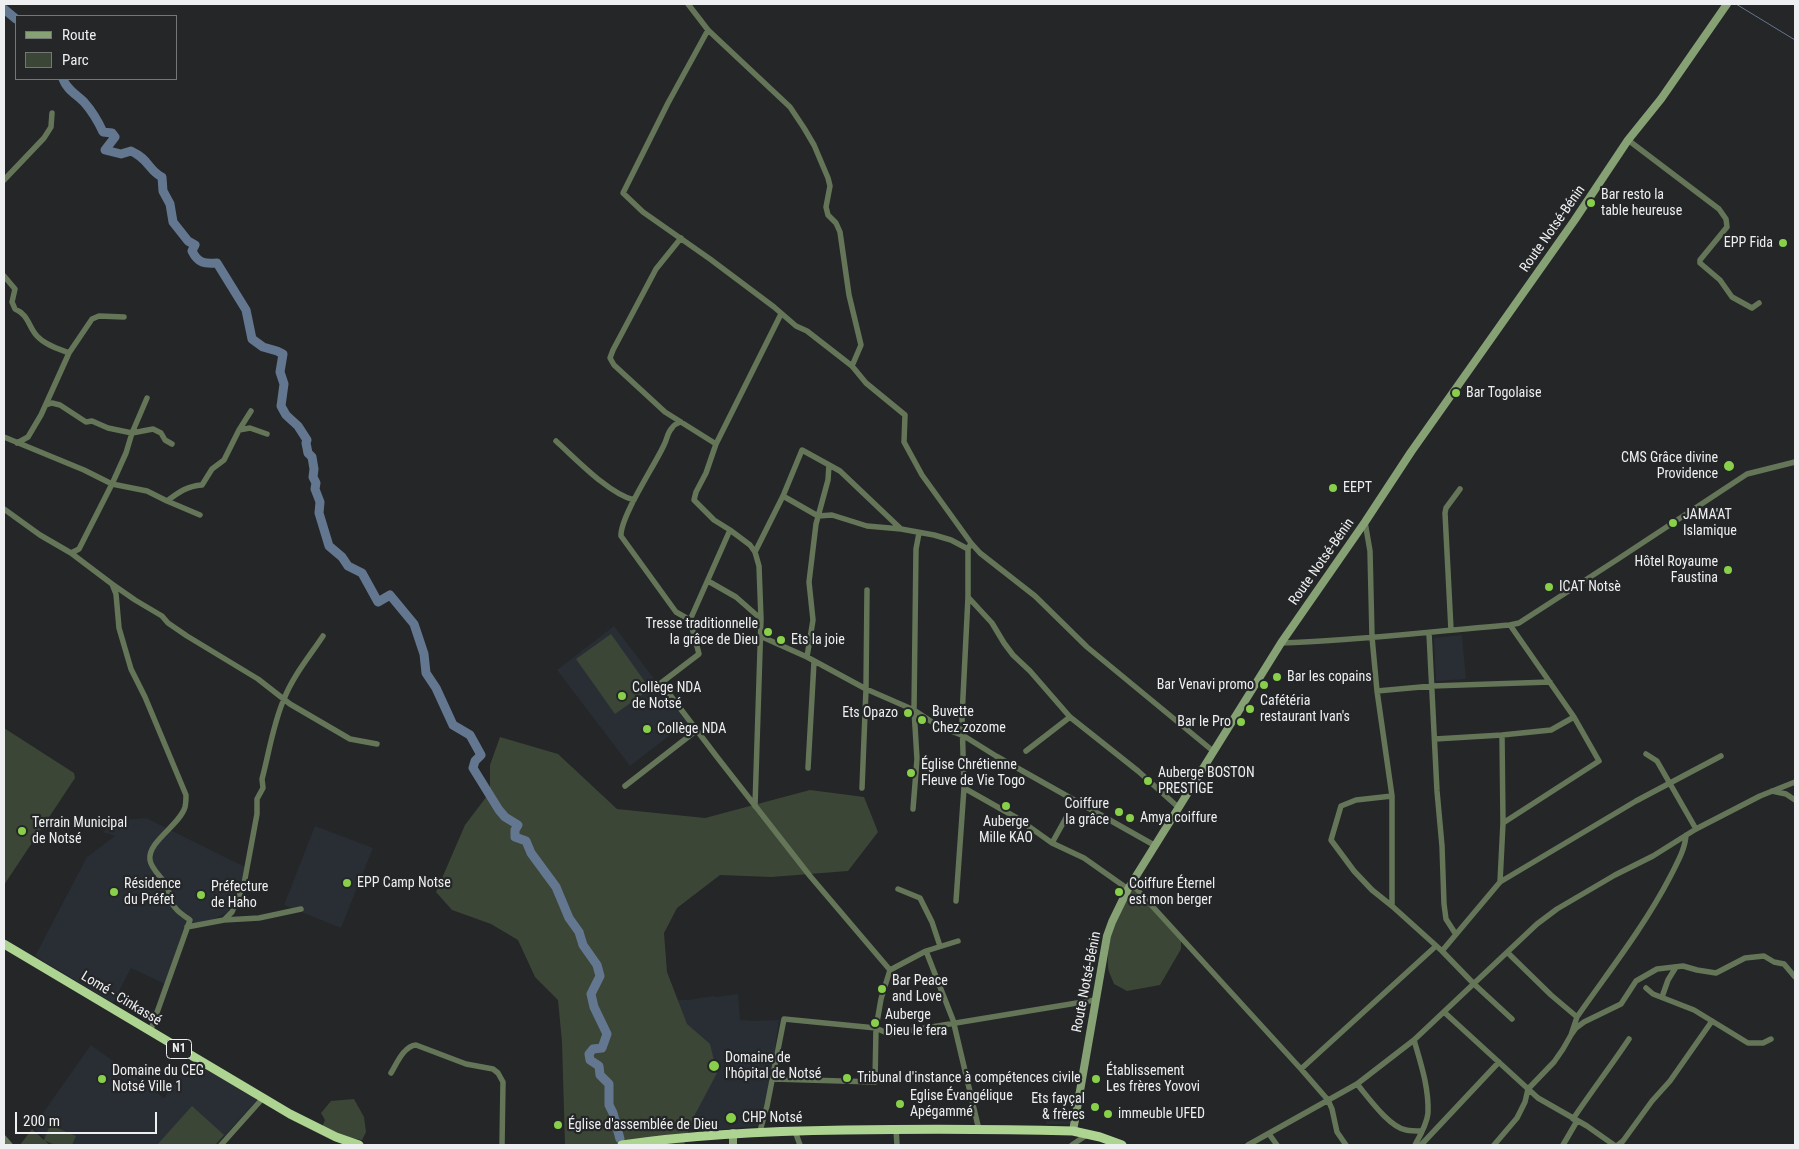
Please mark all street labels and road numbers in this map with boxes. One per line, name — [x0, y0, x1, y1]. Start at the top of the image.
street label: Route Notsé-Bénin — [1517, 182, 1589, 276]
street label: Route Notsé-Bénin — [1286, 515, 1358, 609]
street label: Route Notsé-Bénin — [1069, 930, 1105, 1034]
street label: Lomé - Cinkassé — [78, 968, 164, 1030]
road number: N1 — [166, 1040, 192, 1058]

